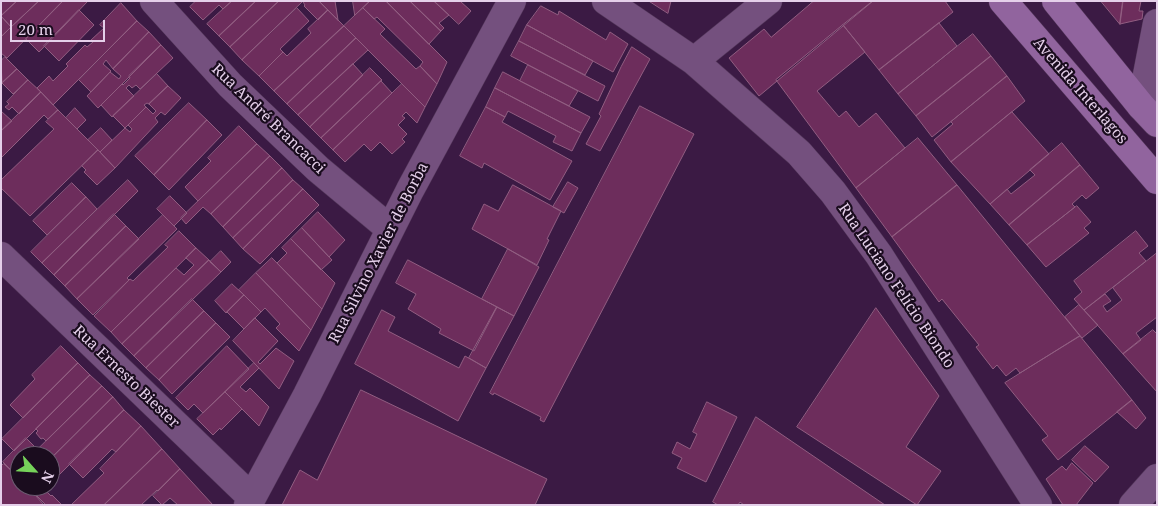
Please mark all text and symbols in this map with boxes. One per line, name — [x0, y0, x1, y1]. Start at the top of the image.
scale bar — [12, 10, 108, 42]
text: 20 m — [18, 19, 53, 39]
street label: Avenida Interlagos — [1029, 34, 1131, 148]
street label: Rua André Brancacci — [208, 60, 328, 178]
street label: Rua Silvino Xavier de Borba — [326, 160, 432, 346]
street label: Rua Luciano Felício Biondo — [834, 200, 958, 372]
street label: Rua Ernesto Biester — [69, 322, 183, 432]
north arrow — [10, 446, 60, 496]
text: N — [37, 468, 59, 486]

